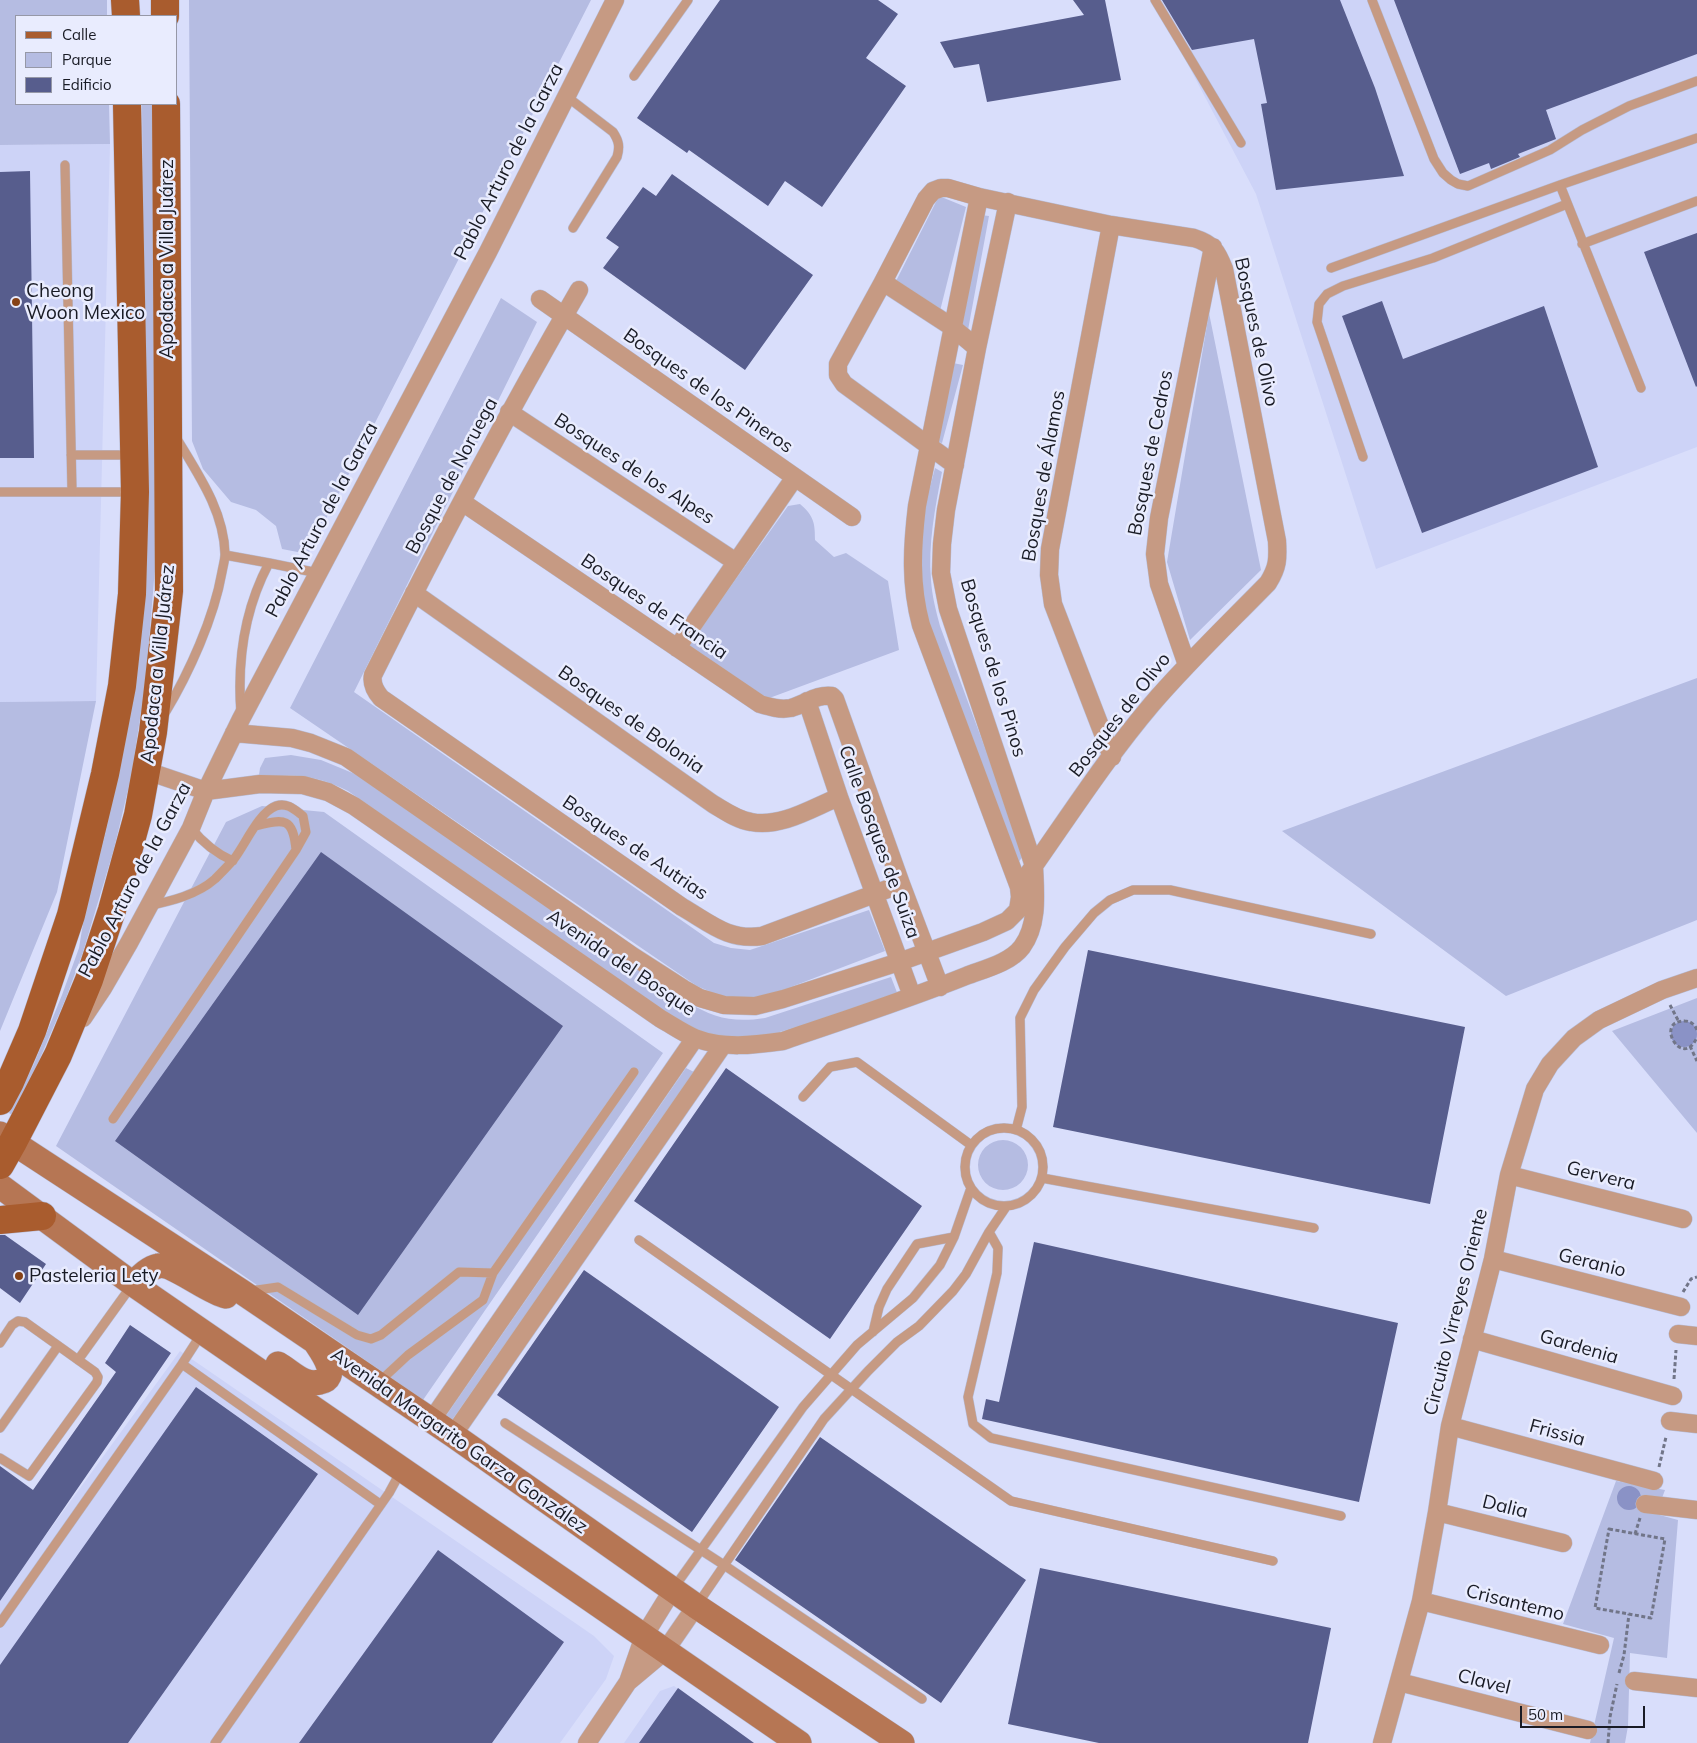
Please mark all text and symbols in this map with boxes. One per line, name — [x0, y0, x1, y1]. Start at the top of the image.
legend — [15, 15, 178, 105]
text: Calle — [62, 25, 96, 44]
text: Parque — [62, 50, 112, 69]
street label: Pablo Arturo de la Garza — [449, 60, 569, 264]
text: Edificio — [62, 75, 112, 94]
street label: Apodaca a Villa Juárez — [156, 159, 178, 359]
street label: Bosques de Olivo — [1229, 256, 1283, 408]
place label: Cheong Woon Mexico — [26, 280, 145, 324]
marker: Cheong Woon Mexico — [10, 296, 22, 308]
street label: Bosques de los Pineros — [619, 324, 797, 458]
street label: Bosques de Cedros — [1124, 368, 1178, 538]
street label: Bosques de Álamos — [1018, 388, 1070, 564]
street label: Bosque de Noruega — [401, 394, 503, 558]
street label: Bosques de los Alpes — [550, 409, 718, 529]
street label: Pablo Arturo de la Garza — [261, 419, 383, 621]
street label: Bosques de Francia — [576, 549, 732, 665]
street label: Apodaca a Villa Juárez — [136, 563, 180, 765]
street label: Bosques de los Pinos — [955, 576, 1031, 760]
street label: Bosques de Olivo — [1064, 648, 1176, 782]
street label: Bosques de Bolonia — [554, 661, 708, 779]
street label: Calle Bosques de Suiza — [833, 742, 925, 942]
street label: Pablo Arturo de la Garza — [74, 779, 196, 981]
street label: Bosques de Autrias — [558, 791, 712, 905]
street label: Avenida del Bosque — [542, 905, 700, 1021]
street label: Gervera — [1564, 1156, 1638, 1196]
street label: Circuito Virreyes Oriente — [1419, 1206, 1493, 1418]
street label: Geranio — [1556, 1244, 1628, 1282]
place label: Pasteleria Lety — [29, 1265, 159, 1287]
marker: Pasteleria Lety — [13, 1270, 25, 1282]
street label: Gardenia — [1537, 1325, 1621, 1369]
street label: Avenida Margarito Garza González — [326, 1343, 592, 1539]
street label: Frissia — [1527, 1415, 1587, 1451]
street label: Dalia — [1480, 1490, 1530, 1524]
street label: Crisantemo — [1463, 1580, 1567, 1626]
street label: Clavel — [1455, 1664, 1513, 1700]
scale bar — [1522, 1696, 1647, 1728]
text: 50 m — [1528, 1705, 1563, 1724]

